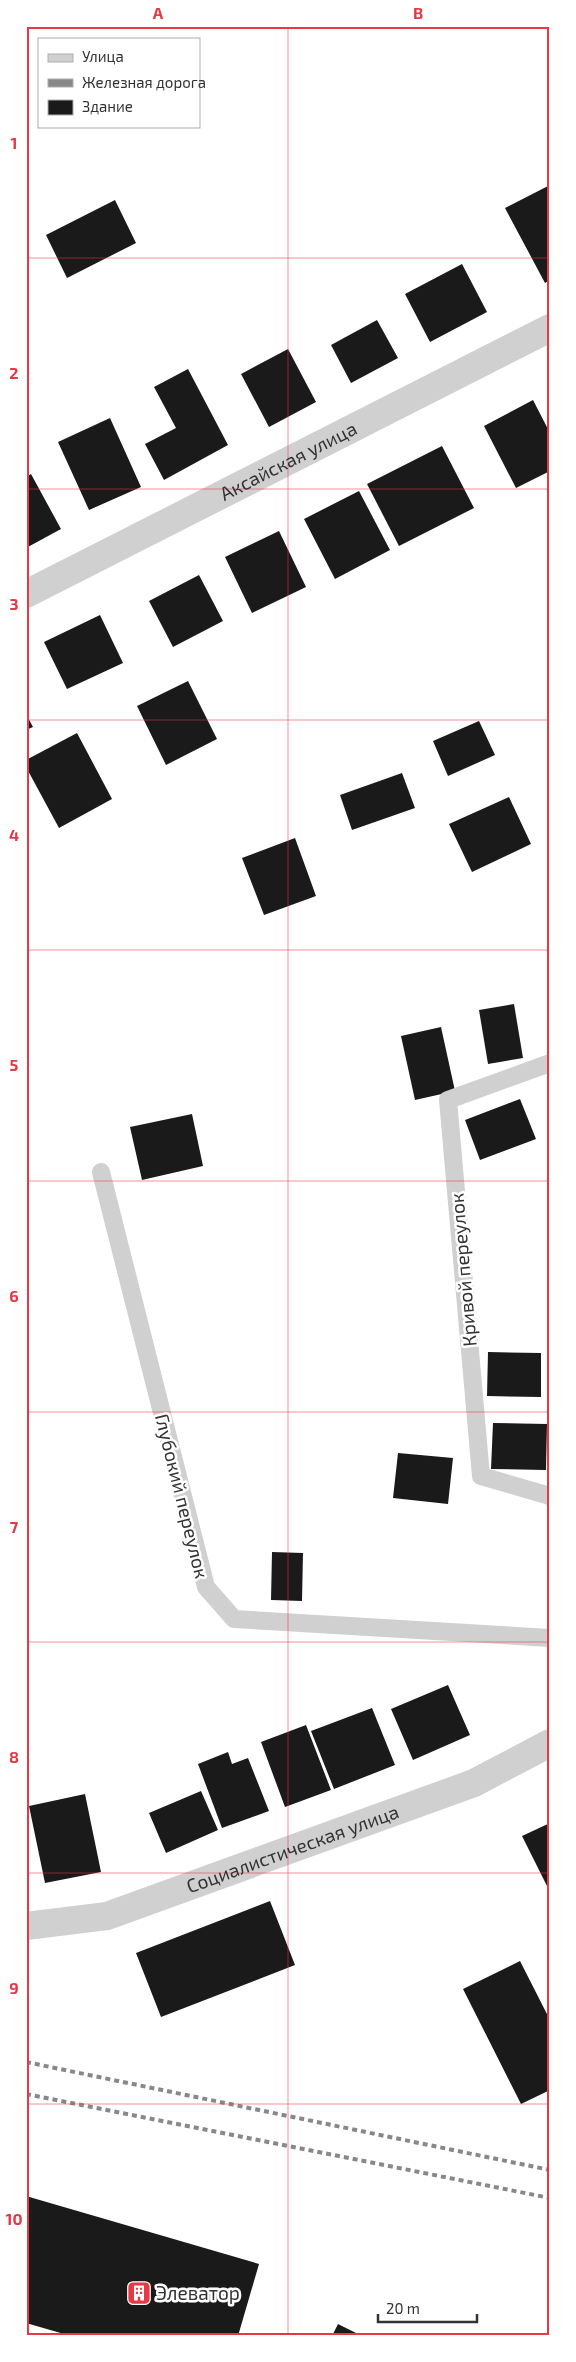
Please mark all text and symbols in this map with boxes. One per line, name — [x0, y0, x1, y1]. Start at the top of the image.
text: A — [153, 3, 164, 22]
text: B — [413, 3, 423, 22]
legend — [38, 38, 200, 128]
text: Улица — [82, 47, 124, 65]
text: Железная дорога — [82, 73, 206, 91]
text: Здание — [82, 97, 133, 115]
text: 1 — [11, 133, 17, 152]
text: 2 — [9, 363, 19, 382]
street label: Аксайская улица — [216, 416, 360, 505]
text: 3 — [9, 594, 19, 613]
text: 4 — [9, 825, 19, 844]
text: 5 — [10, 1055, 19, 1074]
street label: Кривой переулок — [444, 1192, 482, 1348]
text: 6 — [9, 1286, 19, 1305]
street label: Глубокий переулок — [150, 1411, 214, 1581]
text: 7 — [10, 1517, 19, 1536]
text: 8 — [9, 1747, 19, 1766]
street label: Социалистическая улица — [183, 1799, 402, 1897]
text: 9 — [9, 1978, 19, 1997]
text: 10 — [5, 2209, 23, 2228]
building icon: Элеватор — [126, 2280, 152, 2306]
place label: Элеватор — [156, 2281, 240, 2304]
scale bar — [378, 2292, 477, 2324]
text: 20 m — [386, 2299, 420, 2317]

